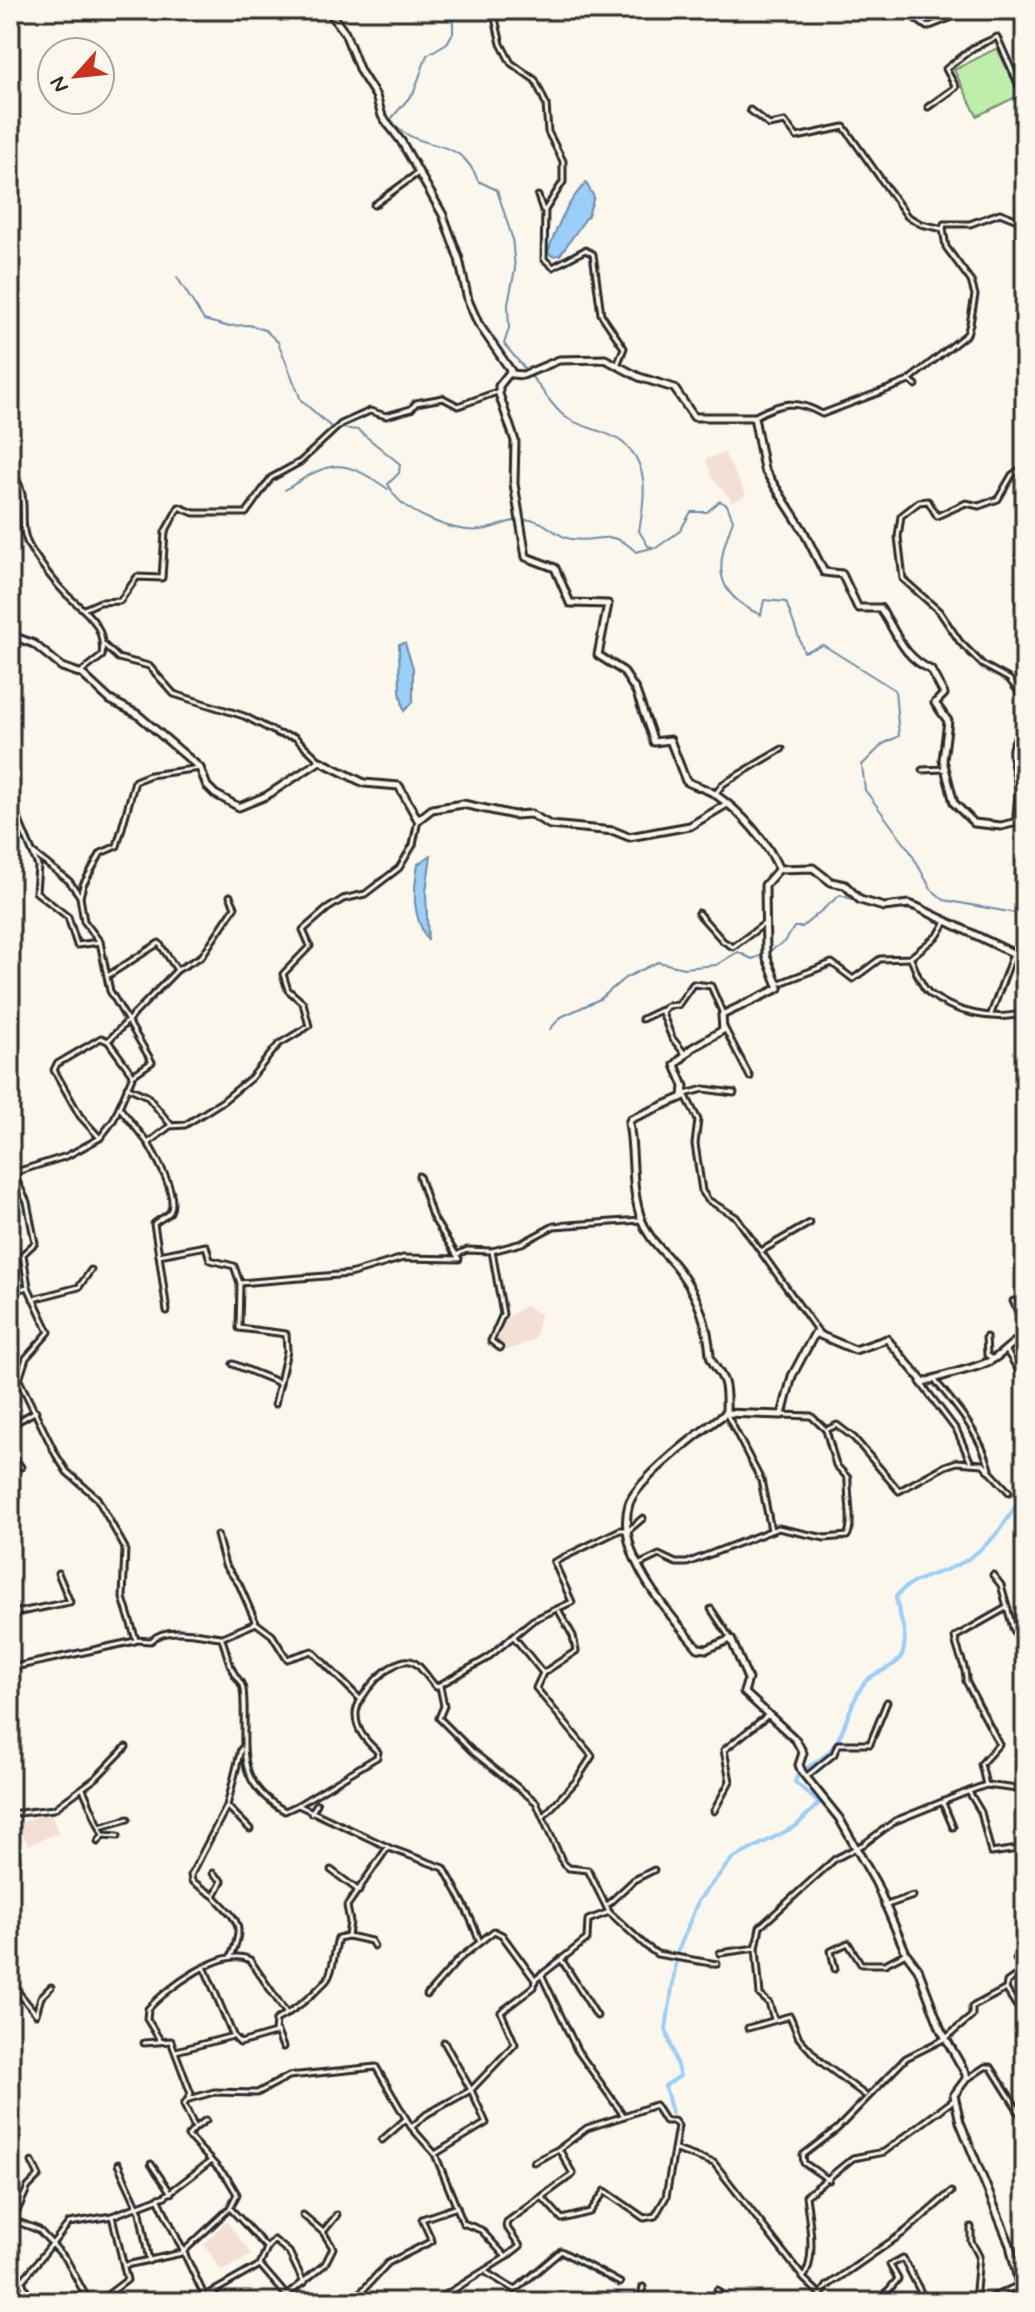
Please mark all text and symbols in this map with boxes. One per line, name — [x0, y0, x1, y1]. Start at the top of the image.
north arrow — [36, 36, 116, 116]
text: N — [44, 71, 76, 97]

